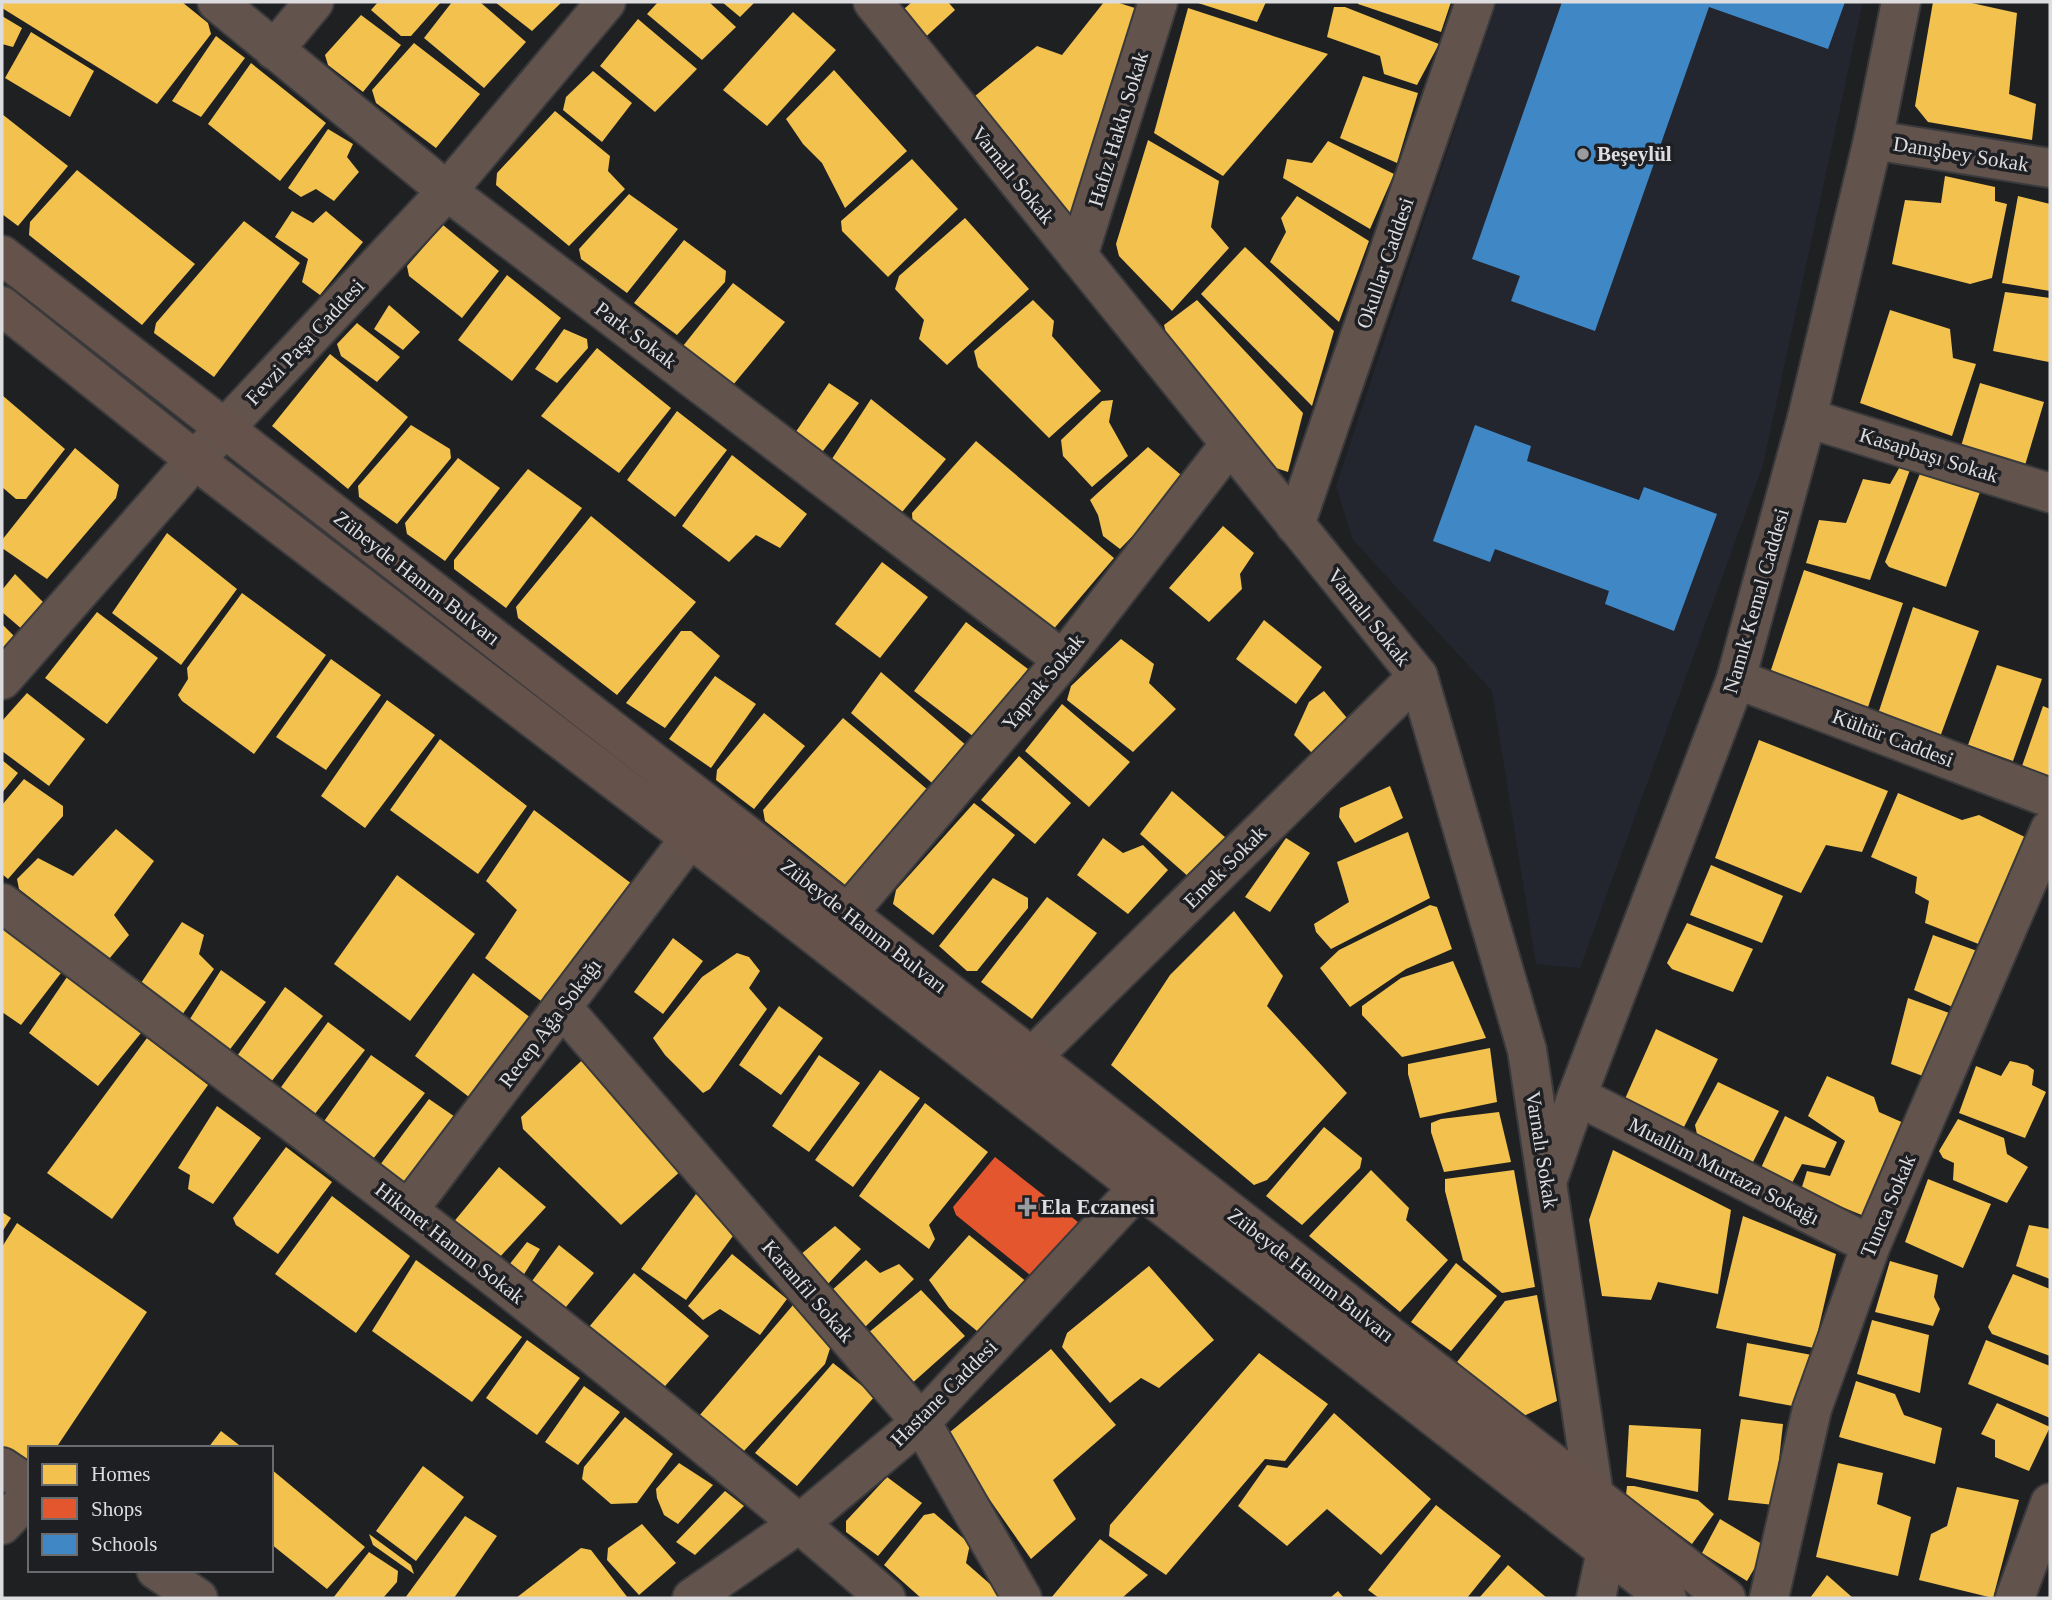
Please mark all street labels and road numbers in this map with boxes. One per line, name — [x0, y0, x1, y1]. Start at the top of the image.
street label: Hafız Hakkı Sokak — [1083, 48, 1153, 209]
street label: Varnalı Sokak — [966, 121, 1060, 229]
street label: Danışbey Sokak — [1891, 131, 2031, 177]
street label: Okullar Caddesi — [1351, 194, 1419, 332]
street label: Fevzi Paşa Caddesi — [241, 274, 370, 410]
street label: Park Sokak — [590, 296, 682, 374]
street label: Kasapbaşı Sokak — [1857, 422, 2002, 488]
street label: Zübeyde Hanım Bulvarı — [329, 506, 505, 650]
street label: Namık Kemal Caddesi — [1718, 506, 1794, 696]
street label: Varnalı Sokak — [1322, 563, 1416, 671]
street label: Yaprak Sokak — [997, 628, 1090, 735]
street label: Kültür Caddesi — [1829, 704, 1957, 772]
street label: Emek Sokak — [1179, 820, 1272, 913]
street label: Zübeyde Hanım Bulvarı — [776, 854, 952, 998]
street label: Recep Ağa Sokağı — [494, 954, 606, 1092]
street label: Varnalı Sokak — [1521, 1090, 1563, 1211]
street label: Muallim Murtaza Sokağı — [1624, 1112, 1824, 1230]
street label: Tunca Sokak — [1856, 1150, 1921, 1261]
street label: Hikmet Hanım Sokak — [370, 1177, 530, 1309]
street label: Zübeyde Hanım Bulvarı — [1223, 1203, 1399, 1347]
street label: Karanfil Sokak — [757, 1235, 859, 1347]
street label: Hastane Caddesi — [886, 1335, 1002, 1451]

